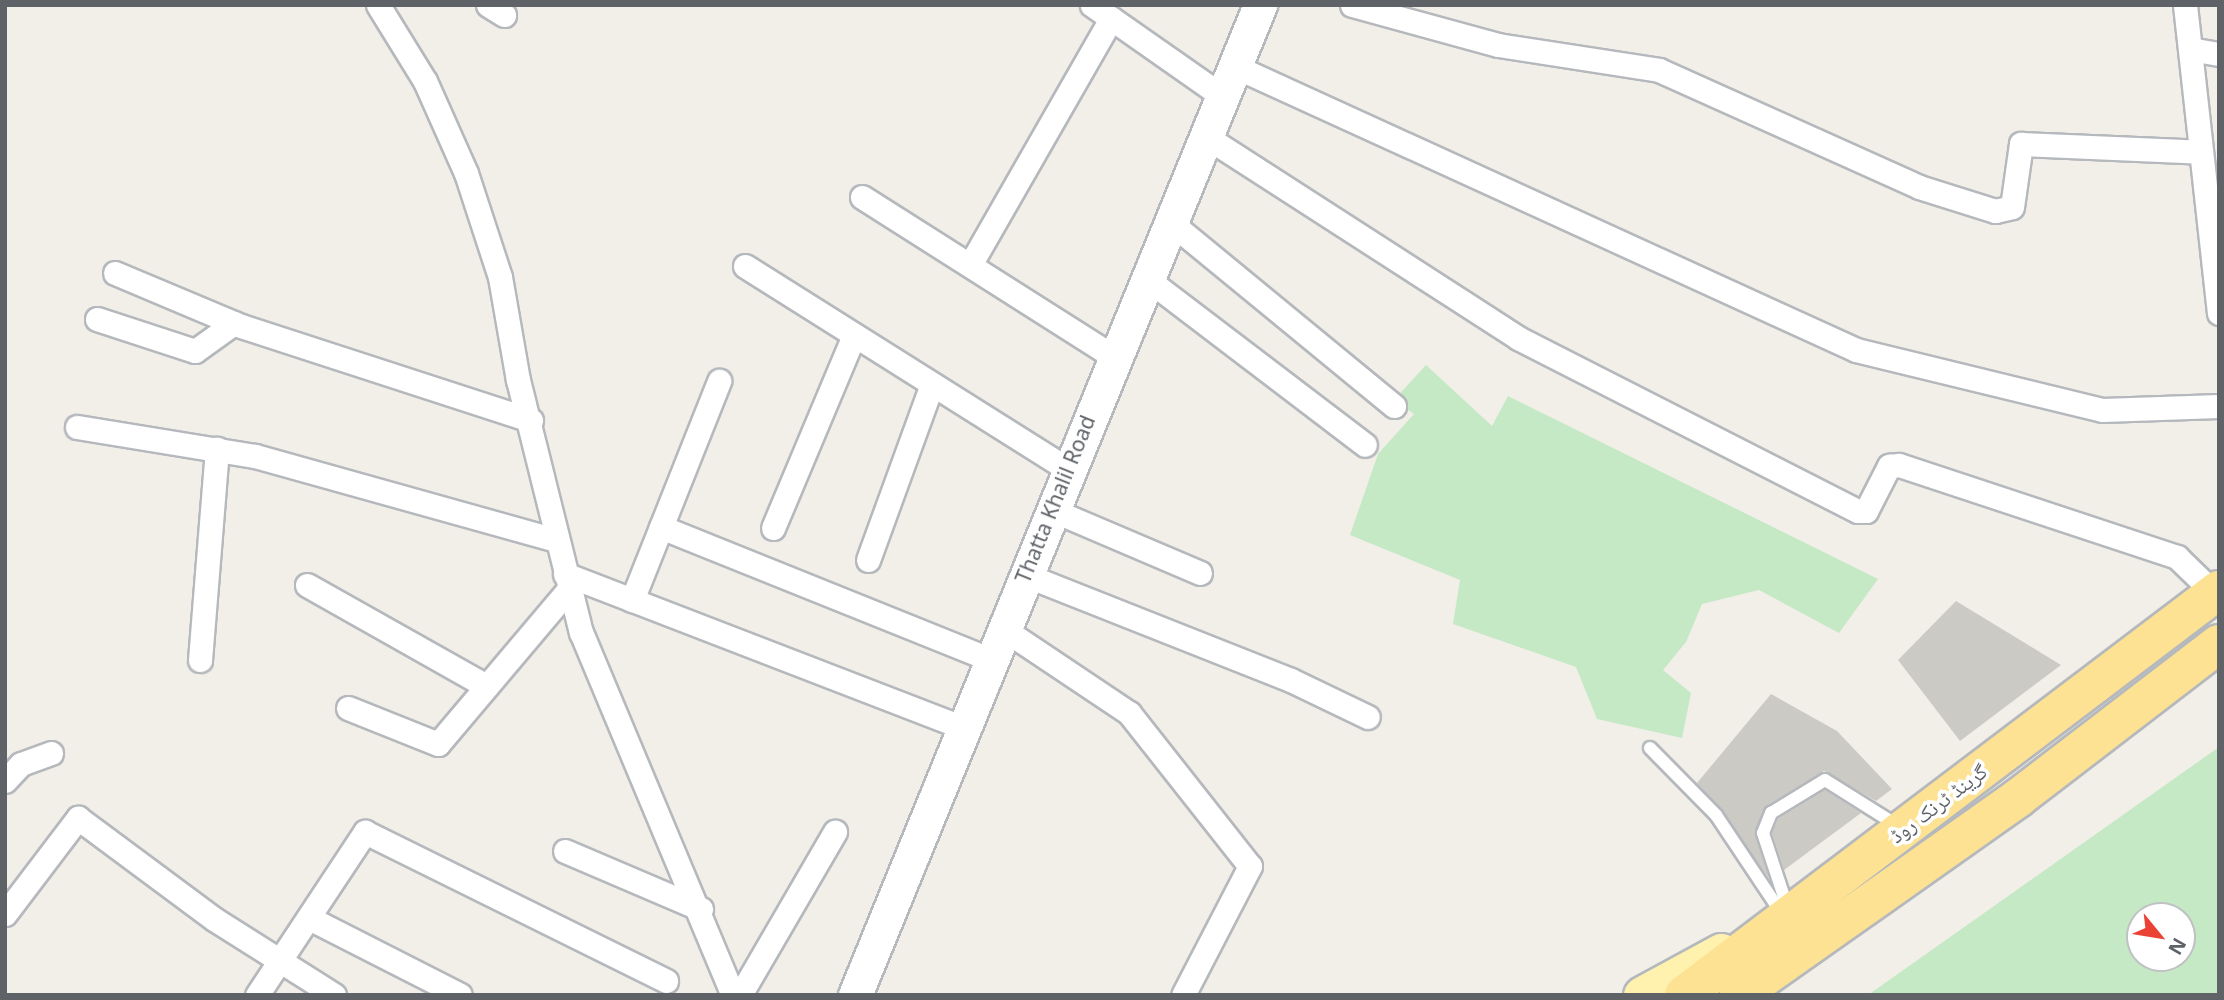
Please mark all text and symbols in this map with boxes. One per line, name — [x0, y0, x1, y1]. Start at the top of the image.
street label: Thatta Khalil Road — [1010, 411, 1100, 587]
street label: گرینڈ ٹرنک روڈ — [1884, 758, 1992, 848]
north arrow — [2126, 902, 2196, 972]
text: N — [2162, 933, 2193, 960]

